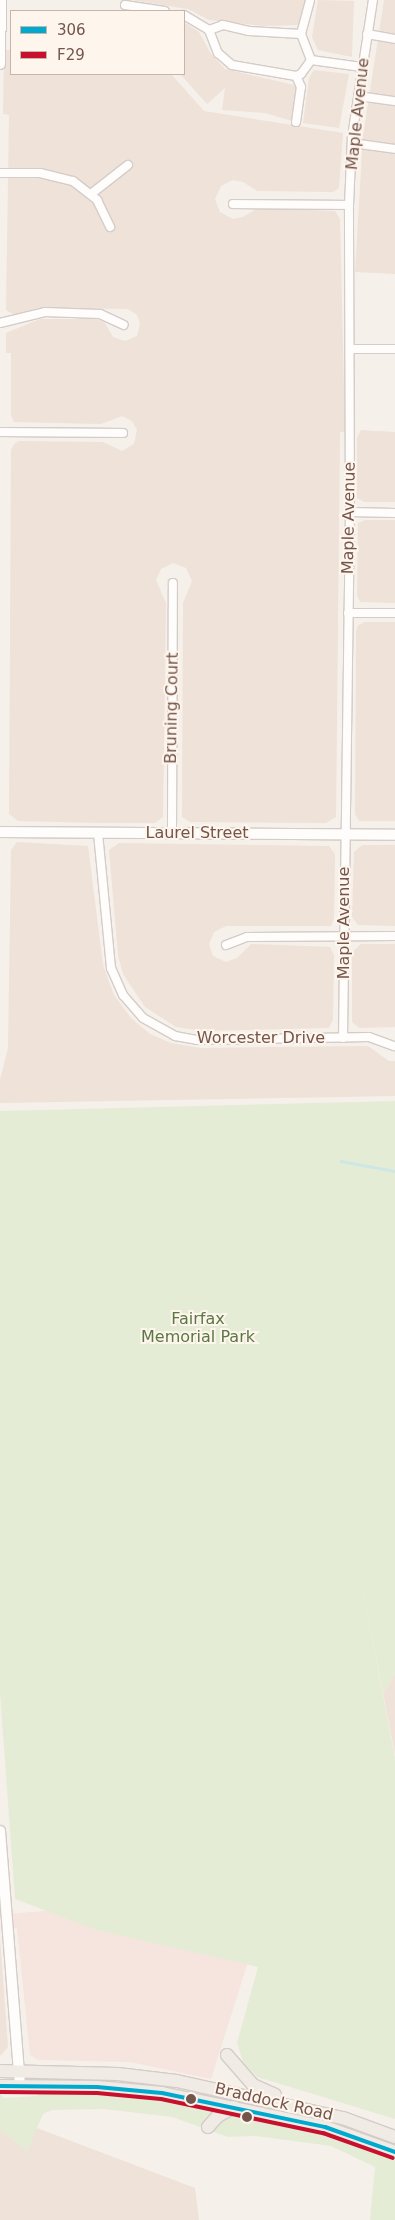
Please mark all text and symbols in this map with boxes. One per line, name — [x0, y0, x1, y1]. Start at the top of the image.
legend — [10, 10, 185, 75]
text: 306 — [57, 21, 86, 39]
text: F29 — [57, 46, 85, 64]
street label: Maple Avenue — [343, 57, 373, 171]
street label: Maple Avenue — [338, 462, 360, 574]
street label: Bruning Court — [161, 652, 183, 764]
street label: Laurel Street — [145, 823, 249, 843]
street label: Maple Avenue — [334, 867, 354, 979]
street label: Worcester Drive — [197, 1028, 325, 1048]
park label: Fairfax Memorial Park — [141, 1309, 255, 1347]
street label: Braddock Road — [213, 2079, 335, 2125]
unlabelled marker — [186, 2094, 196, 2104]
unlabelled marker — [242, 2112, 252, 2122]

